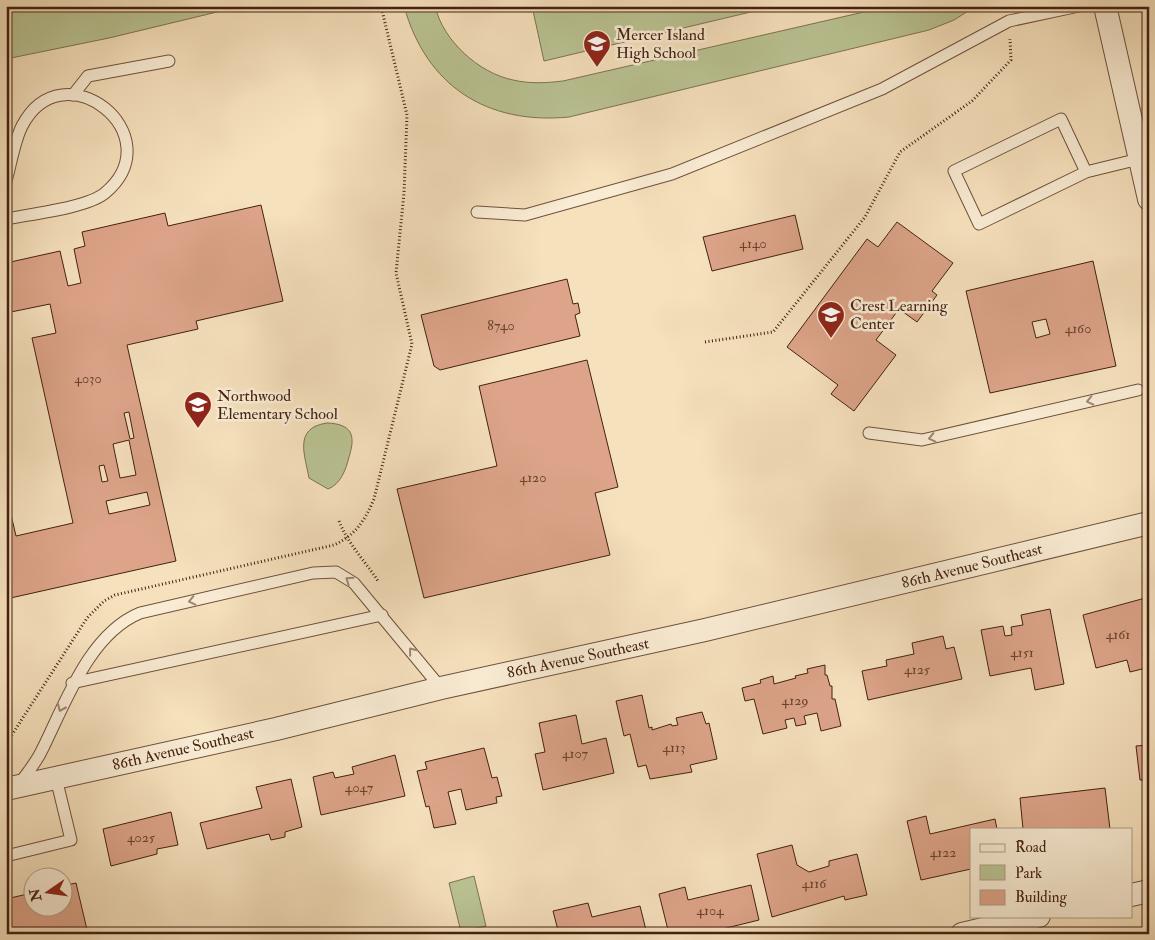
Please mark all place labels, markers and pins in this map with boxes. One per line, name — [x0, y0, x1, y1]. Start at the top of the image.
place label: Mercer Island High School — [616, 25, 705, 63]
school or university icon: Mercer Island High School — [582, 29, 612, 68]
place label: Crest Learning Center — [850, 296, 949, 334]
school or university icon: Crest Learning Center — [816, 300, 846, 339]
place label: Northwood Elementary School — [217, 386, 338, 424]
school or university icon: Northwood Elementary School — [183, 390, 213, 429]

